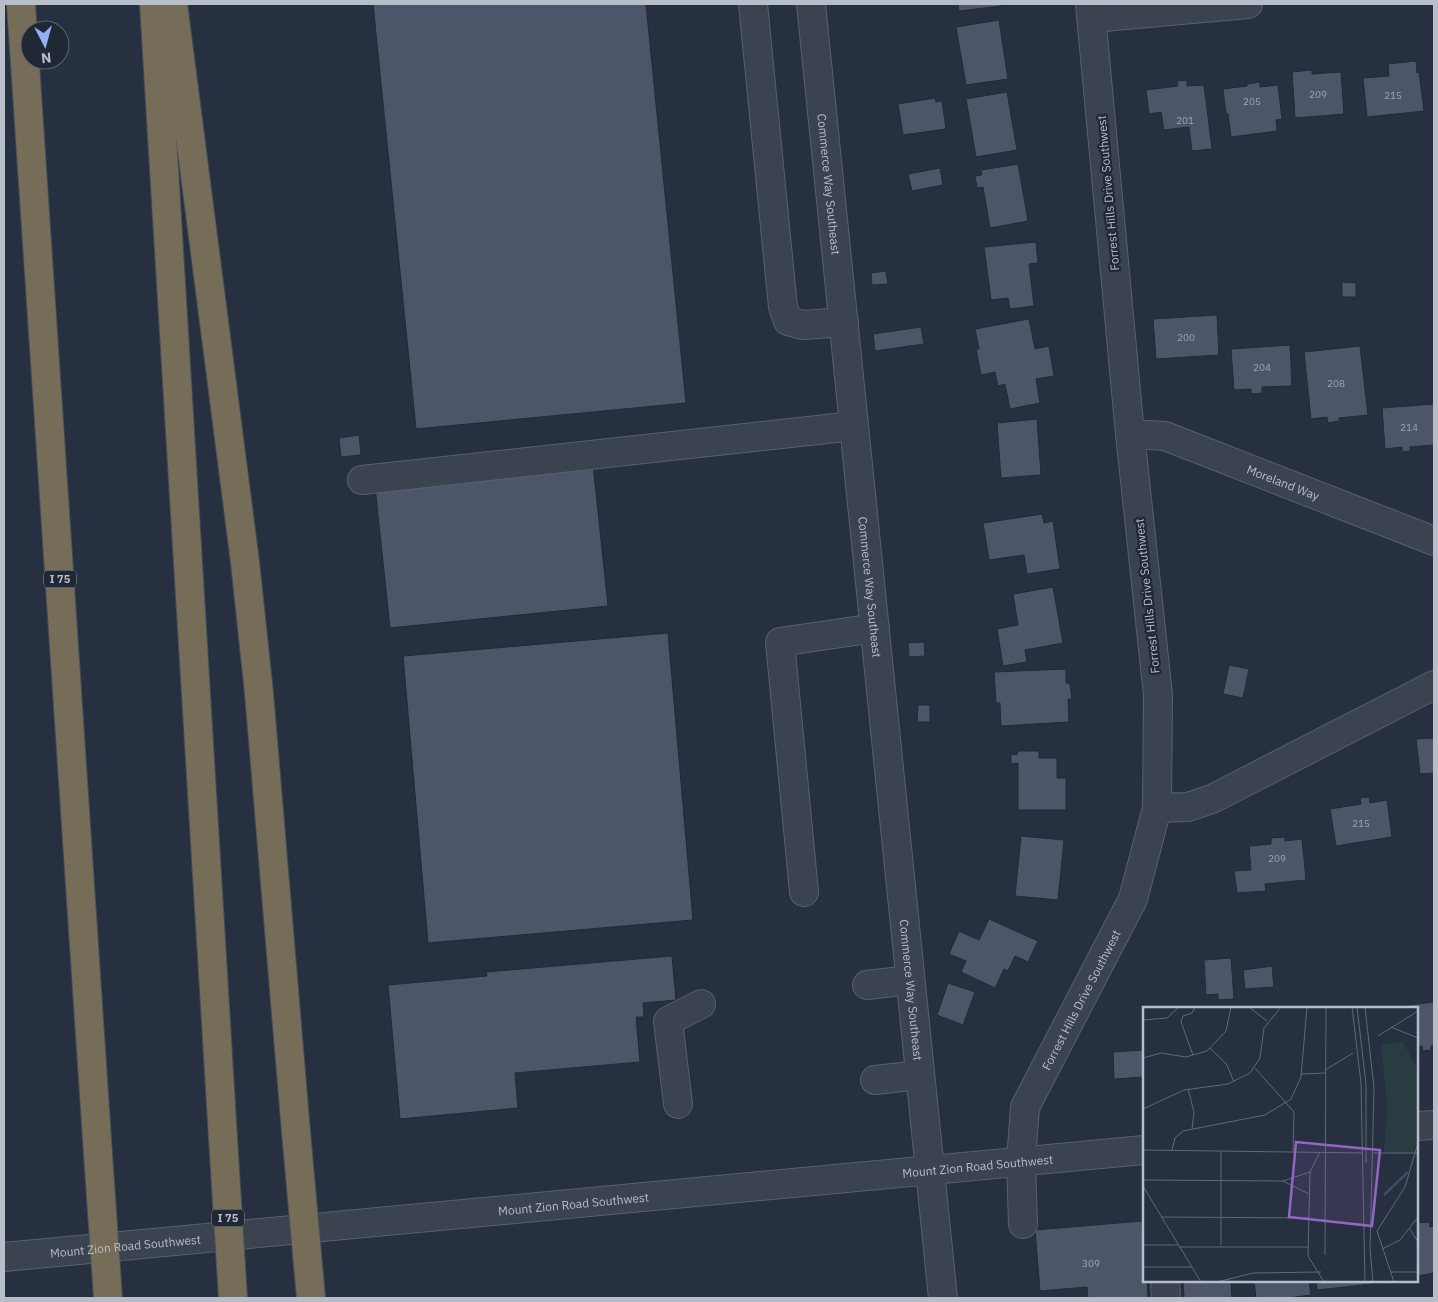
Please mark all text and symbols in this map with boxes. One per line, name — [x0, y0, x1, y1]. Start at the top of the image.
north arrow — [20, 20, 70, 70]
text: N — [40, 48, 52, 67]
house number: 209 — [1309, 88, 1327, 101]
house number: 215 — [1384, 89, 1402, 102]
house number: 205 — [1243, 95, 1261, 108]
street label: Commerce Way Southeast — [815, 113, 844, 255]
house number: 201 — [1176, 114, 1194, 127]
street label: Forrest Hills Drive Southwest — [1094, 115, 1122, 271]
house number: 200 — [1177, 331, 1195, 344]
house number: 204 — [1253, 361, 1271, 374]
house number: 208 — [1327, 377, 1345, 390]
house number: 214 — [1400, 421, 1418, 434]
street label: Moreland Way — [1245, 461, 1322, 503]
street label: Commerce Way Southeast — [856, 516, 885, 658]
street label: Forrest Hills Drive Southwest — [1131, 518, 1163, 674]
road number: I 75 — [44, 570, 76, 588]
house number: 215 — [1352, 817, 1370, 830]
house number: 209 — [1268, 852, 1286, 865]
street label: Commerce Way Southeast — [897, 919, 926, 1061]
street label: Forrest Hills Drive Southwest — [1038, 927, 1123, 1072]
inset map — [1143, 1007, 1418, 1282]
street label: Mount Zion Road Southwest — [902, 1151, 1054, 1180]
street label: Mount Zion Road Southwest — [497, 1189, 650, 1218]
road number: I 75 — [212, 1210, 244, 1226]
street label: Mount Zion Road Southwest — [49, 1231, 202, 1260]
house number: 309 — [1082, 1257, 1100, 1270]

